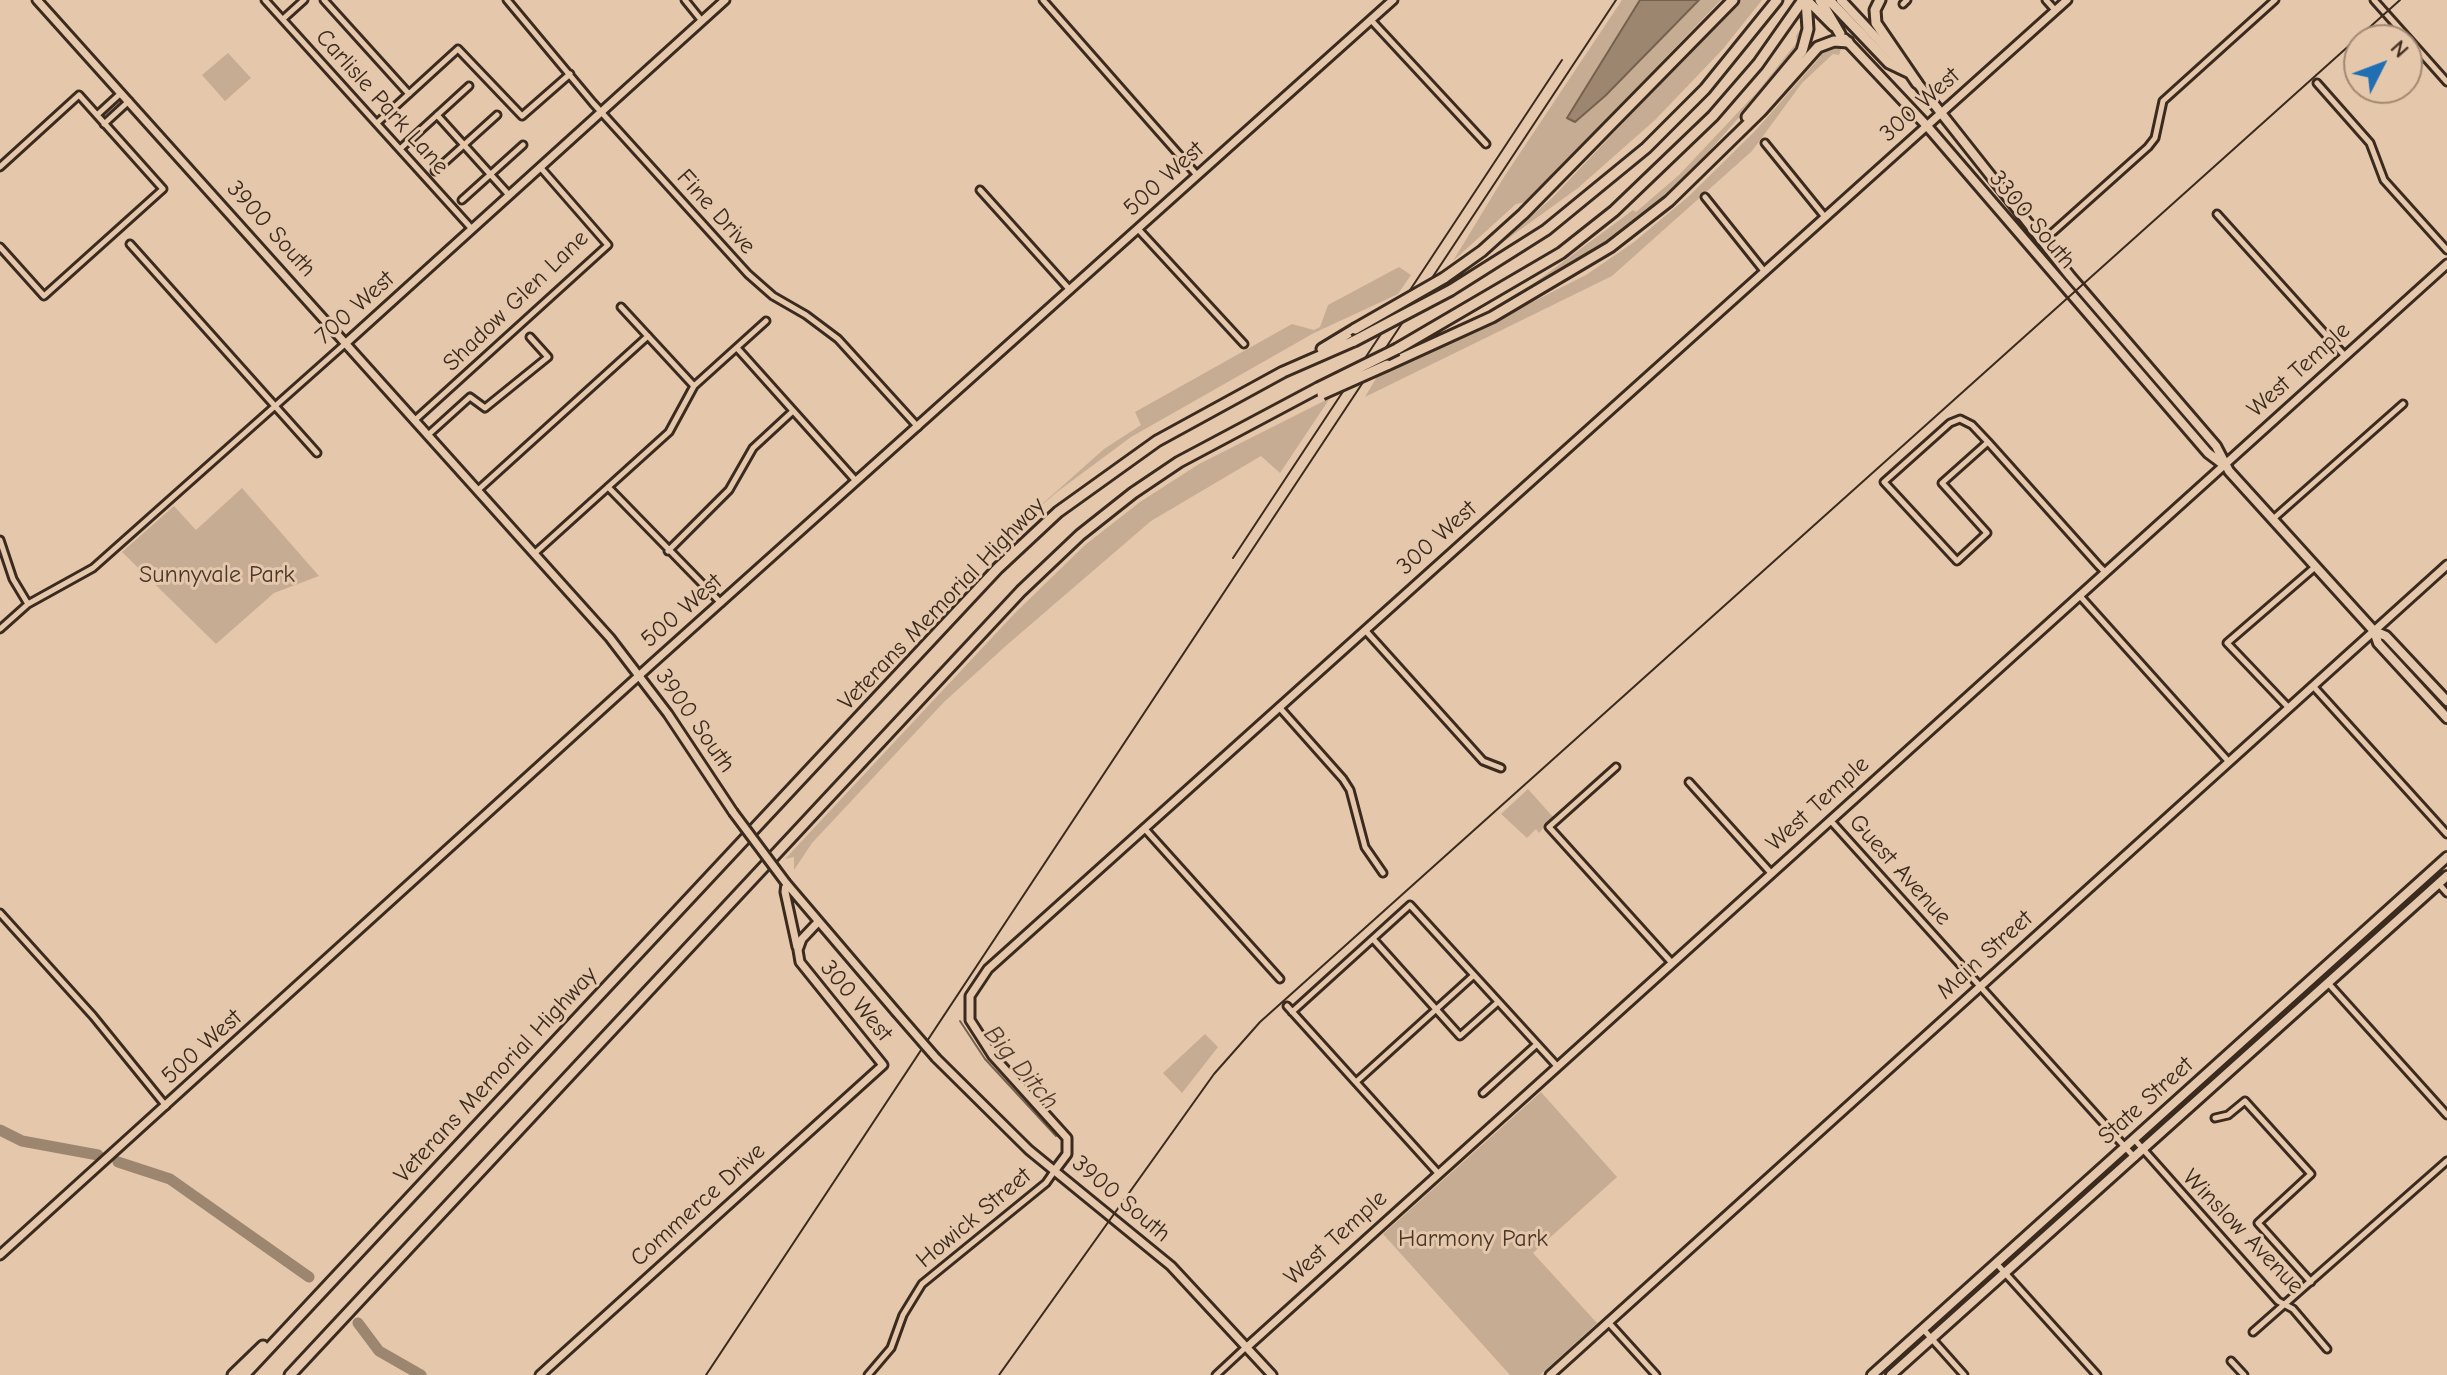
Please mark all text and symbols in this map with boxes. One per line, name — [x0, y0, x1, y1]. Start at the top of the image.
street label: Carlisle Park Lane — [309, 23, 455, 181]
north arrow — [2343, 24, 2423, 104]
text: N — [2385, 35, 2414, 63]
street label: 300 West — [1874, 62, 1966, 148]
street label: 500 West — [1118, 135, 1210, 223]
street label: Fine Drive — [670, 164, 762, 260]
street label: 3300 South — [1983, 165, 2081, 275]
street label: 3900 South — [220, 175, 322, 283]
street label: Shadow Glen Lane — [437, 224, 595, 378]
street label: 700 West — [309, 265, 401, 351]
street label: West Temple — [2242, 316, 2356, 424]
street label: Veterans Memorial Highway — [833, 491, 1051, 717]
street label: 300 West — [1391, 495, 1483, 581]
park label: Sunnyvale Park — [139, 561, 295, 589]
street label: 500 West — [635, 568, 729, 654]
street label: 3900 South — [649, 664, 741, 778]
street label: West Temple — [1761, 750, 1875, 858]
street label: Guest Avenue — [1843, 809, 1957, 931]
street label: Main Street — [1931, 904, 2039, 1006]
street label: 300 West — [814, 954, 898, 1048]
street label: Veterans Memorial Highway — [388, 961, 604, 1189]
street label: 500 West — [156, 1003, 248, 1091]
water label: Big Ditch — [977, 1019, 1065, 1117]
street label: State Street — [2092, 1051, 2200, 1151]
street label: Commerce Drive — [625, 1137, 771, 1273]
street label: 3900 South — [1066, 1149, 1176, 1249]
street label: Howick Street — [911, 1162, 1037, 1274]
street label: Winslow Avenue — [2176, 1163, 2310, 1301]
street label: West Temple — [1279, 1184, 1393, 1292]
park label: Harmony Park — [1398, 1225, 1548, 1253]

